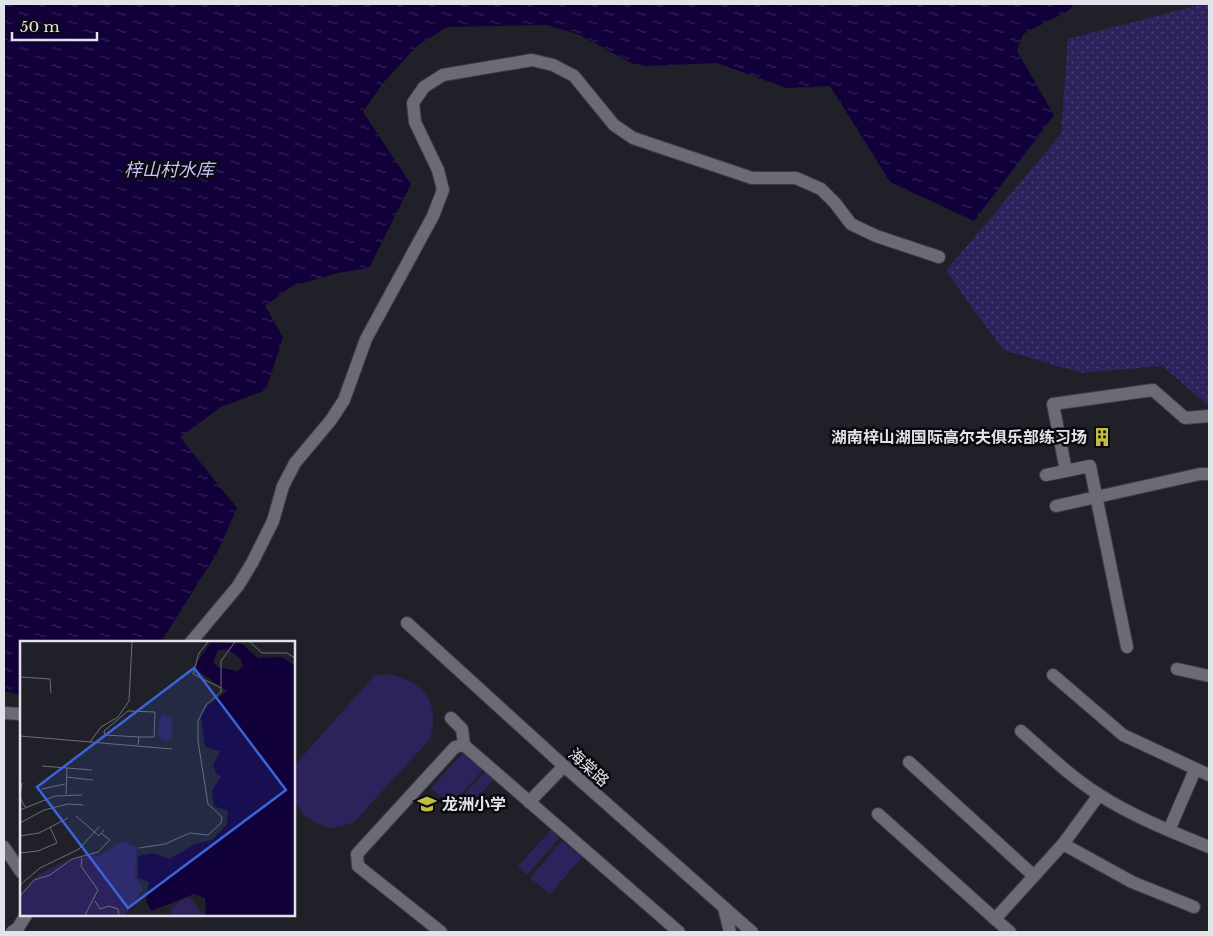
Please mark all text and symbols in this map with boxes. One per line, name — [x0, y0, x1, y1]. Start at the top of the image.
scale bar — [12, 10, 98, 42]
text: 50 m — [20, 17, 60, 36]
water label: 梓山村水库 — [124, 159, 217, 181]
building icon: 湖南梓山湖国际高尔夫俱乐部练习场 — [1091, 426, 1113, 448]
place label: 湖南梓山湖国际高尔夫俱乐部练习场 — [831, 427, 1087, 447]
inset map — [20, 641, 295, 916]
street label: 海棠路 — [564, 744, 614, 790]
school or university icon: 龙洲小学 — [416, 793, 438, 815]
place label: 龙洲小学 — [442, 794, 506, 814]

